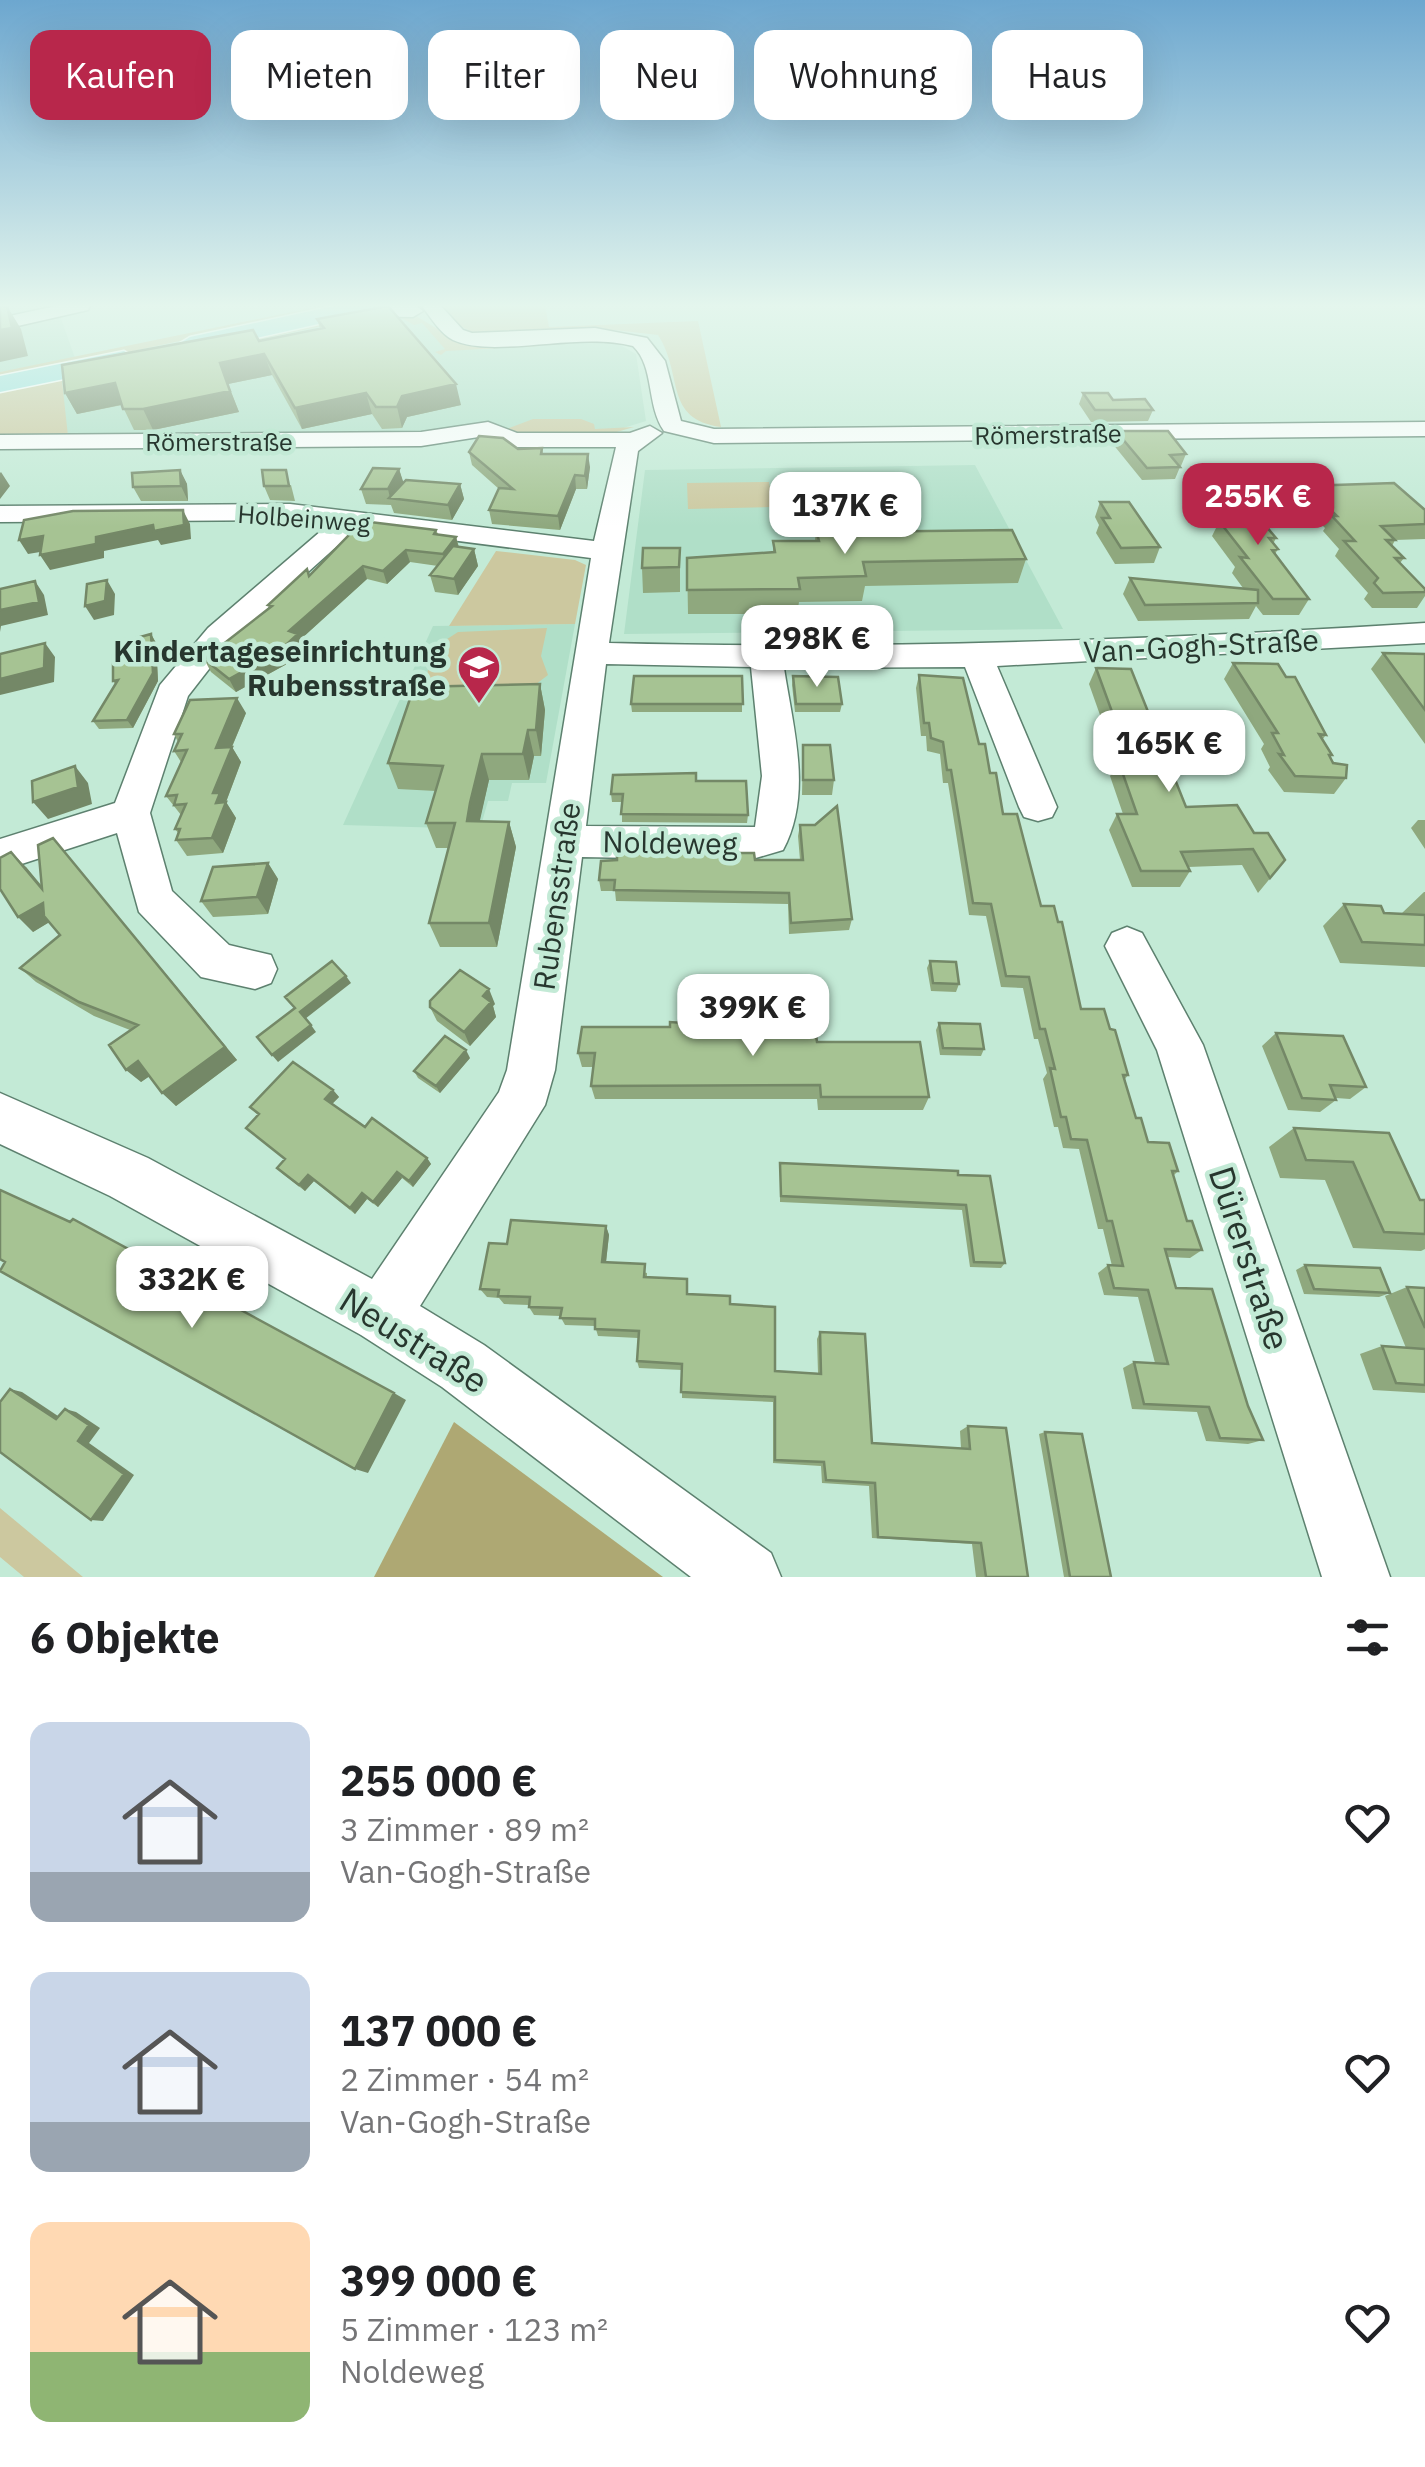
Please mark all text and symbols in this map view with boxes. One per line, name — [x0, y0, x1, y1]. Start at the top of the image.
chip: Kaufen — [30, 30, 211, 120]
chip: Mieten — [231, 30, 408, 120]
chip: Filter — [428, 30, 580, 120]
chip: Neu — [600, 30, 734, 120]
chip: Wohnung — [754, 30, 972, 120]
chip: Haus — [992, 30, 1143, 120]
street label: Römerstraße — [974, 416, 1122, 452]
street label: Römerstraße — [145, 425, 293, 458]
pin: 255K € — [1177, 463, 1339, 548]
pin: 137K € — [764, 472, 926, 557]
text: 255K € — [1204, 474, 1312, 516]
text: 137K € — [791, 483, 899, 525]
street label: Holbeinweg — [236, 497, 372, 539]
pin: 298K € — [736, 605, 898, 690]
text: 298K € — [763, 616, 871, 658]
street label: Van-Gogh-Straße — [1082, 619, 1320, 671]
place label: Kindertageseinrichtung Rubensstraße — [113, 631, 446, 704]
school or university icon: Kindertageseinrichtung Rubensstraße — [456, 644, 502, 705]
pin: 165K € — [1088, 710, 1250, 795]
text: 165K € — [1115, 721, 1223, 763]
street label: Rubensstraße — [524, 800, 588, 992]
street label: Noldeweg — [602, 821, 738, 863]
pin: 399K € — [672, 974, 834, 1059]
text: 399K € — [699, 985, 807, 1027]
street label: Dürerstraße — [1199, 1160, 1301, 1356]
pin: 332K € — [111, 1246, 273, 1331]
text: 332K € — [138, 1257, 246, 1299]
street label: Neustraße — [331, 1277, 497, 1403]
text: 6 Objekte — [30, 1610, 220, 1665]
icon: filters — [1340, 1610, 1395, 1665]
text: 255 000 € — [340, 1753, 537, 1808]
icon: home — [110, 1762, 230, 1882]
icon: heart — [1340, 1795, 1395, 1850]
text: 3 Zimmer · 89 m² — [340, 1808, 589, 1850]
text: Van-Gogh-Straße — [340, 1850, 591, 1892]
text: 137 000 € — [340, 2003, 537, 2058]
icon: home — [110, 2012, 230, 2132]
icon: heart — [1340, 2045, 1395, 2100]
text: 2 Zimmer · 54 m² — [340, 2058, 589, 2100]
text: Van-Gogh-Straße — [340, 2100, 591, 2142]
text: 399 000 € — [340, 2253, 537, 2308]
icon: home — [110, 2262, 230, 2382]
icon: heart — [1340, 2295, 1395, 2350]
text: 5 Zimmer · 123 m² — [340, 2308, 608, 2350]
text: Noldeweg — [340, 2350, 484, 2392]

